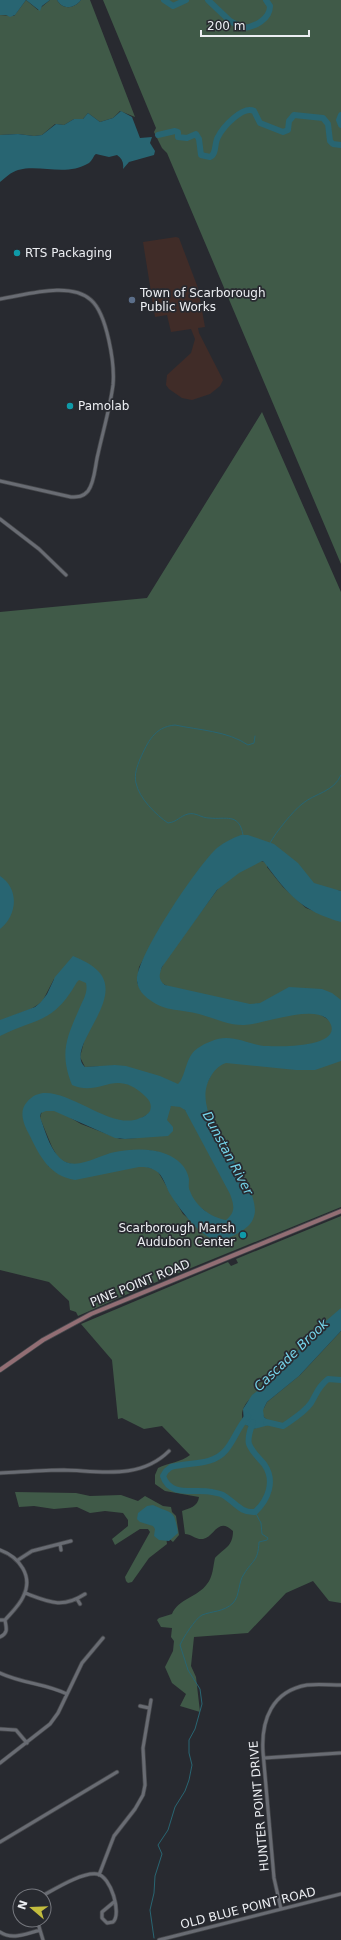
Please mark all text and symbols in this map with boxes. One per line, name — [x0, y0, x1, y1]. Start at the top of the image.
scale bar — [201, 12, 309, 38]
text: 200 m — [207, 19, 245, 33]
place label: RTS Packaging — [25, 246, 112, 260]
marker: RTS Packaging — [12, 248, 22, 258]
place label: Town of Scarborough Public Works — [139, 286, 266, 314]
marker: Town of Scarborough Public Works — [127, 295, 137, 305]
place label: Pamolab — [78, 399, 129, 413]
marker: Pamolab — [65, 401, 75, 411]
water label: Dunstan River — [200, 1109, 257, 1199]
place label: Scarborough Marsh Audubon Center — [118, 1221, 235, 1249]
marker: Scarborough Marsh Audubon Center — [238, 1230, 248, 1240]
street label: PINE POINT ROAD — [88, 1257, 192, 1309]
water label: Cascade Brook — [251, 1316, 331, 1394]
street label: HUNTER POINT DRIVE — [246, 1740, 272, 1872]
street label: OLD BLUE POINT ROAD — [179, 1884, 317, 1932]
north arrow — [12, 1888, 52, 1928]
text: N — [15, 1898, 31, 1911]

